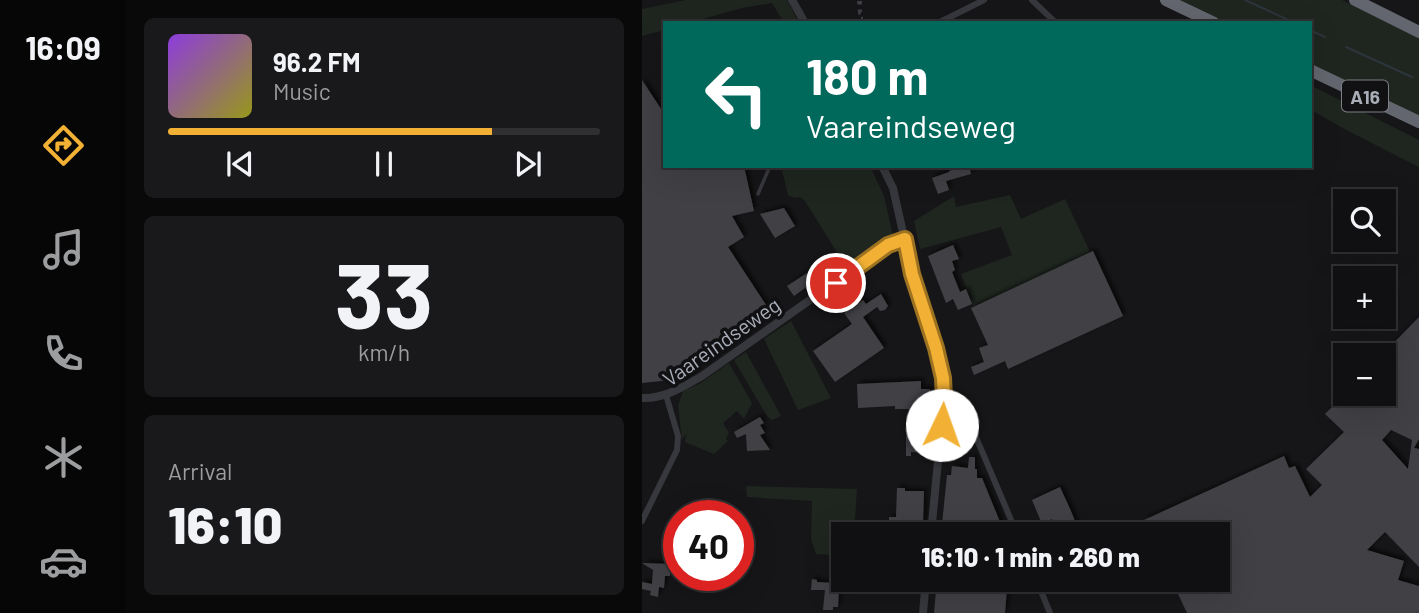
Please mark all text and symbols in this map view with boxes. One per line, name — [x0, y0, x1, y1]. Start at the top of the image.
text: 16:09 — [25, 28, 101, 66]
text: 96.2 FM — [273, 46, 361, 77]
text: 180 m — [806, 46, 929, 105]
icon: left — [691, 49, 782, 140]
text: Music — [273, 77, 331, 105]
road number: A16 — [1342, 80, 1388, 111]
text: Vaareindseweg — [806, 106, 1016, 144]
icon: directions — [39, 121, 88, 170]
icon: previous — [221, 145, 259, 183]
icon: pause — [365, 145, 403, 183]
icon: next — [509, 145, 547, 183]
map controls — [1333, 189, 1396, 406]
button: search — [1333, 189, 1396, 252]
icon: music — [39, 225, 88, 274]
text: 33 — [335, 238, 433, 347]
pin — [806, 253, 866, 313]
icon: arrive — [817, 264, 855, 302]
button: + — [1333, 266, 1396, 329]
street label: Vaareindseweg — [657, 291, 785, 391]
icon: phone — [39, 329, 88, 378]
text: km/h — [358, 338, 410, 366]
button: − — [1333, 343, 1396, 406]
position arrow — [905, 388, 979, 462]
icon: climate — [39, 433, 88, 482]
text: Arrival — [168, 457, 232, 485]
text: 16:10 — [168, 492, 282, 554]
speed limit sign: 40 — [663, 500, 754, 591]
icon: car — [39, 537, 88, 586]
text: 16:10 · 1 min · 260 m — [921, 541, 1140, 572]

